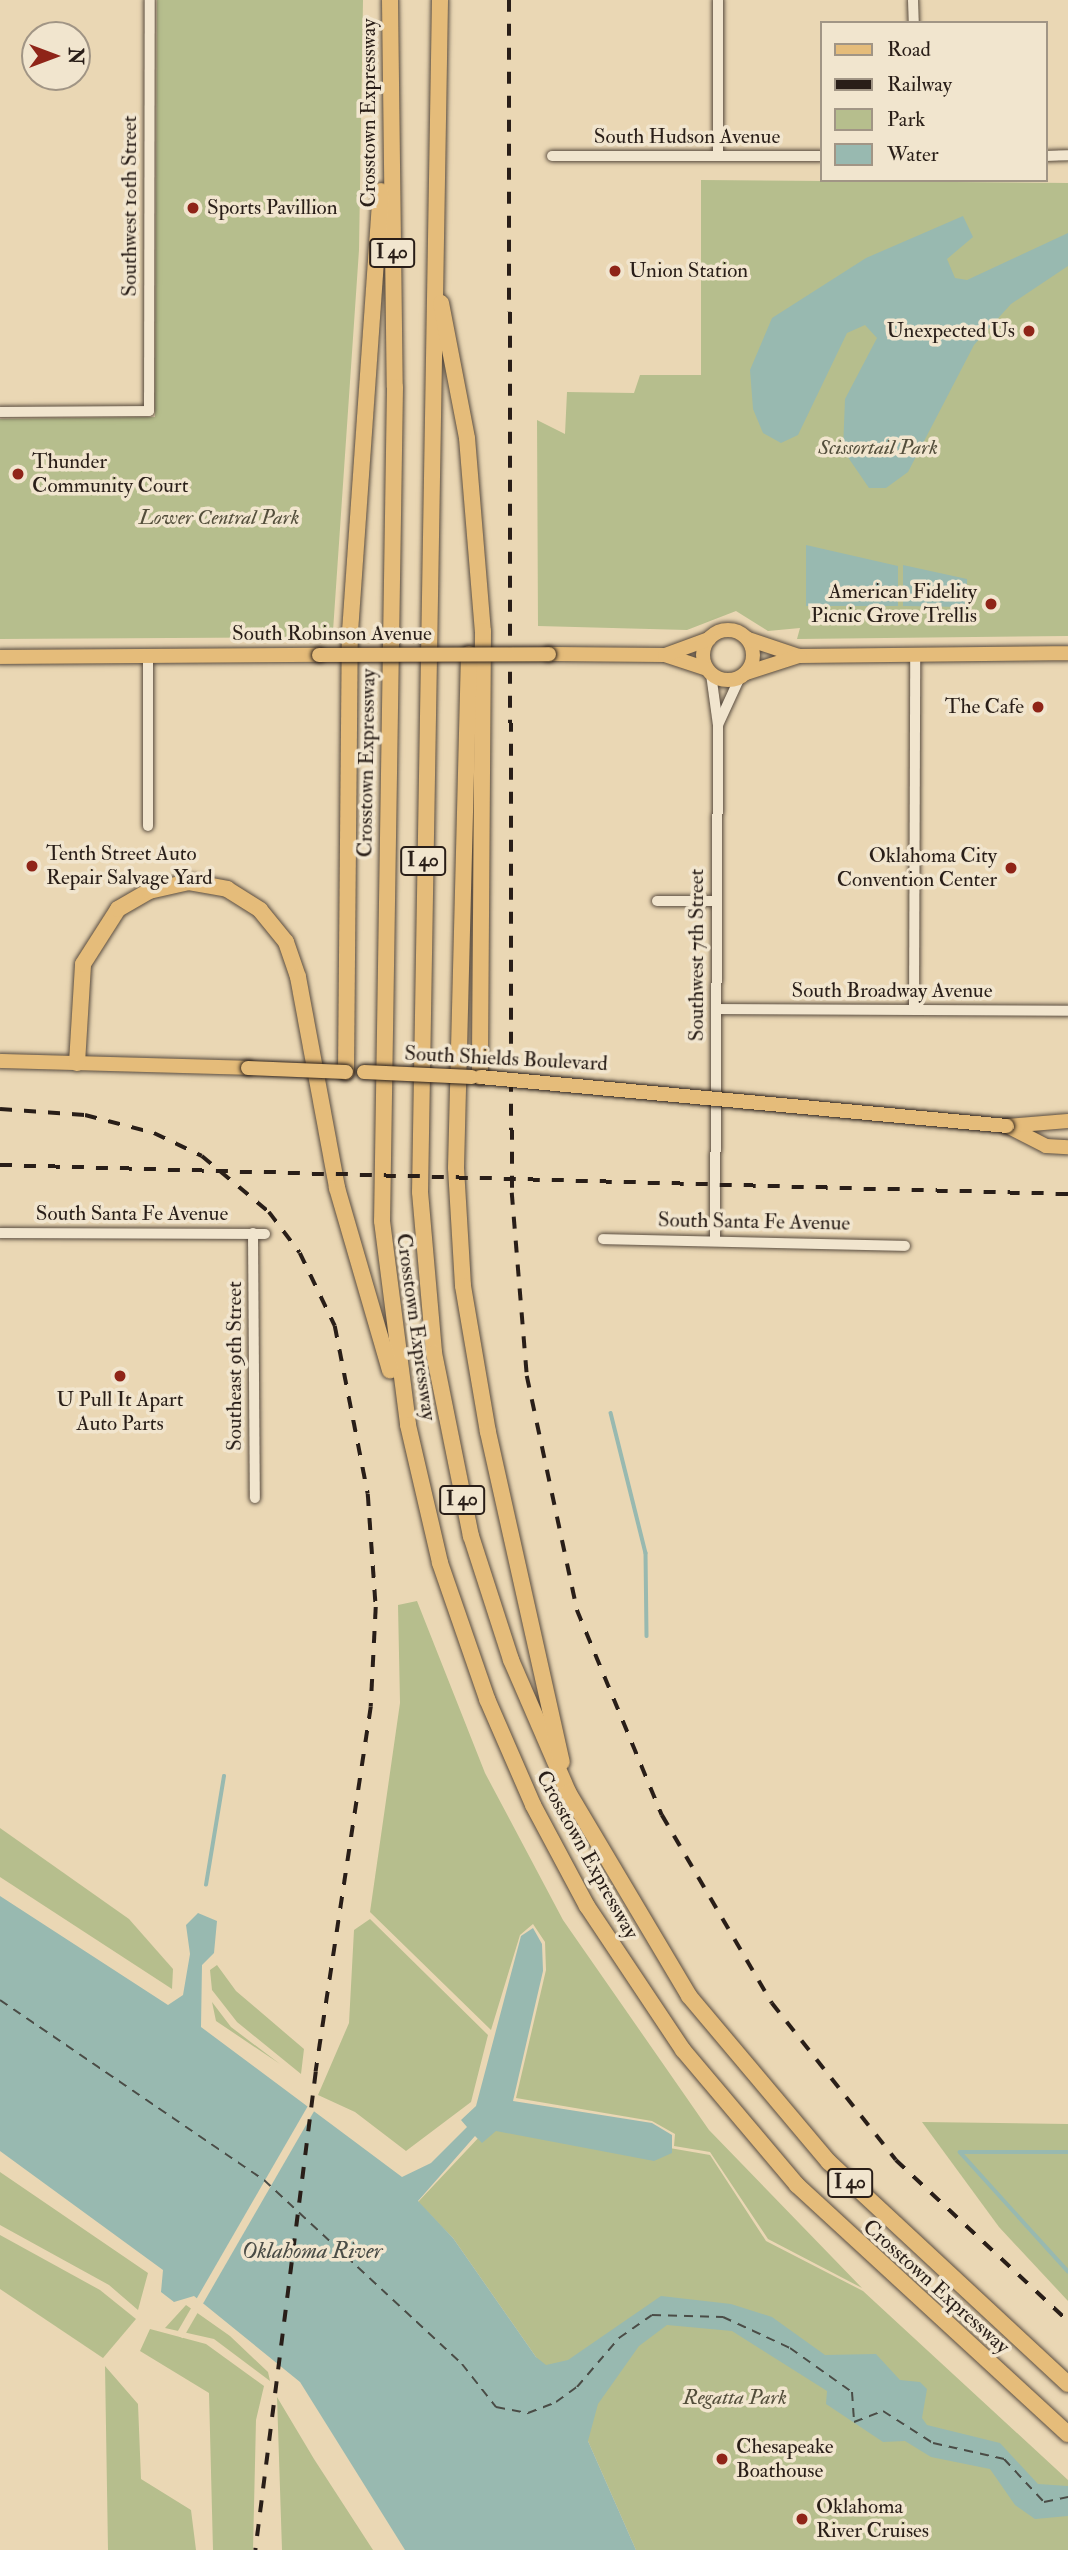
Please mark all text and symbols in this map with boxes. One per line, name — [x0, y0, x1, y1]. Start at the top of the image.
street label: Crosstown Expressway — [356, 19, 382, 207]
north arrow — [21, 21, 91, 91]
legend — [820, 21, 1047, 182]
text: Road — [887, 36, 931, 63]
text: N — [63, 47, 87, 65]
text: Railway — [887, 71, 952, 98]
text: Park — [887, 106, 925, 133]
street label: Southwest 10th Street — [117, 115, 143, 297]
street label: South Hudson Avenue — [594, 124, 780, 150]
text: Water — [887, 141, 939, 168]
place label: Sports Pavillion — [207, 195, 338, 221]
marker: Sports Pavillion — [185, 200, 201, 216]
road number: I 40 — [368, 238, 416, 268]
place label: Union Station — [629, 258, 748, 284]
marker: Union Station — [607, 263, 623, 279]
place label: Unexpected Us — [886, 318, 1015, 344]
marker: Unexpected Us — [1021, 323, 1037, 339]
park label: Scissortail Park — [818, 435, 938, 461]
place label: Thunder Community Court — [32, 449, 189, 499]
marker: Thunder Community Court — [10, 466, 26, 482]
park label: Lower Central Park — [139, 505, 299, 531]
place label: American Fidelity Picnic Grove Trellis — [811, 579, 977, 629]
marker: American Fidelity Picnic Grove Trellis — [983, 596, 999, 612]
street label: South Robinson Avenue — [232, 621, 432, 647]
street label: Crosstown Expressway — [353, 668, 381, 858]
place label: The Cafe — [945, 694, 1024, 720]
marker: The Cafe — [1030, 699, 1046, 715]
place label: Tenth Street Auto Repair Salvage Yard — [46, 841, 213, 891]
place label: Oklahoma City Convention Center — [837, 843, 997, 893]
road number: I 40 — [398, 846, 448, 876]
marker: Tenth Street Auto Repair Salvage Yard — [24, 858, 40, 874]
marker: Oklahoma City Convention Center — [1003, 860, 1019, 876]
street label: Southwest 7th Street — [684, 869, 710, 1041]
street label: South Broadway Avenue — [792, 978, 992, 1004]
street label: South Shields Boulevard — [404, 1041, 608, 1077]
street label: South Santa Fe Avenue — [36, 1201, 228, 1227]
street label: South Santa Fe Avenue — [658, 1208, 850, 1236]
street label: Crosstown Expressway — [390, 1232, 442, 1422]
street label: Southeast 9th Street — [222, 1281, 248, 1451]
marker: U Pull It Apart Auto Parts — [112, 1368, 128, 1384]
place label: U Pull It Apart Auto Parts — [57, 1387, 183, 1437]
road number: I 40 — [438, 1484, 486, 1516]
street label: Crosstown Expressway — [530, 1766, 644, 1944]
road number: I 40 — [826, 2168, 874, 2198]
street label: Crosstown Expressway — [857, 2214, 1015, 2360]
water label: Oklahoma River — [242, 2237, 382, 2265]
park label: Regatta Park — [683, 2385, 787, 2411]
place label: Chesapeake Boathouse — [736, 2434, 834, 2484]
marker: Chesapeake Boathouse — [714, 2451, 730, 2467]
place label: Oklahoma River Cruises — [816, 2494, 929, 2544]
marker: Oklahoma River Cruises — [794, 2511, 810, 2527]

